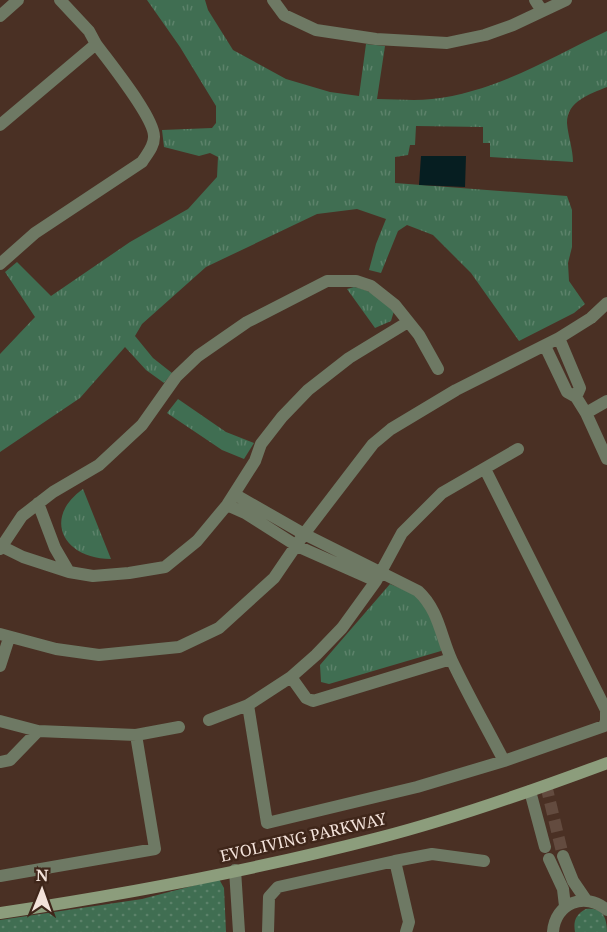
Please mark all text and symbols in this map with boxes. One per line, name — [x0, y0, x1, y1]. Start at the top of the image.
street label: EVOLIVING PARKWAY — [218, 807, 389, 867]
north arrow — [12, 860, 72, 920]
text: N — [36, 864, 49, 886]

